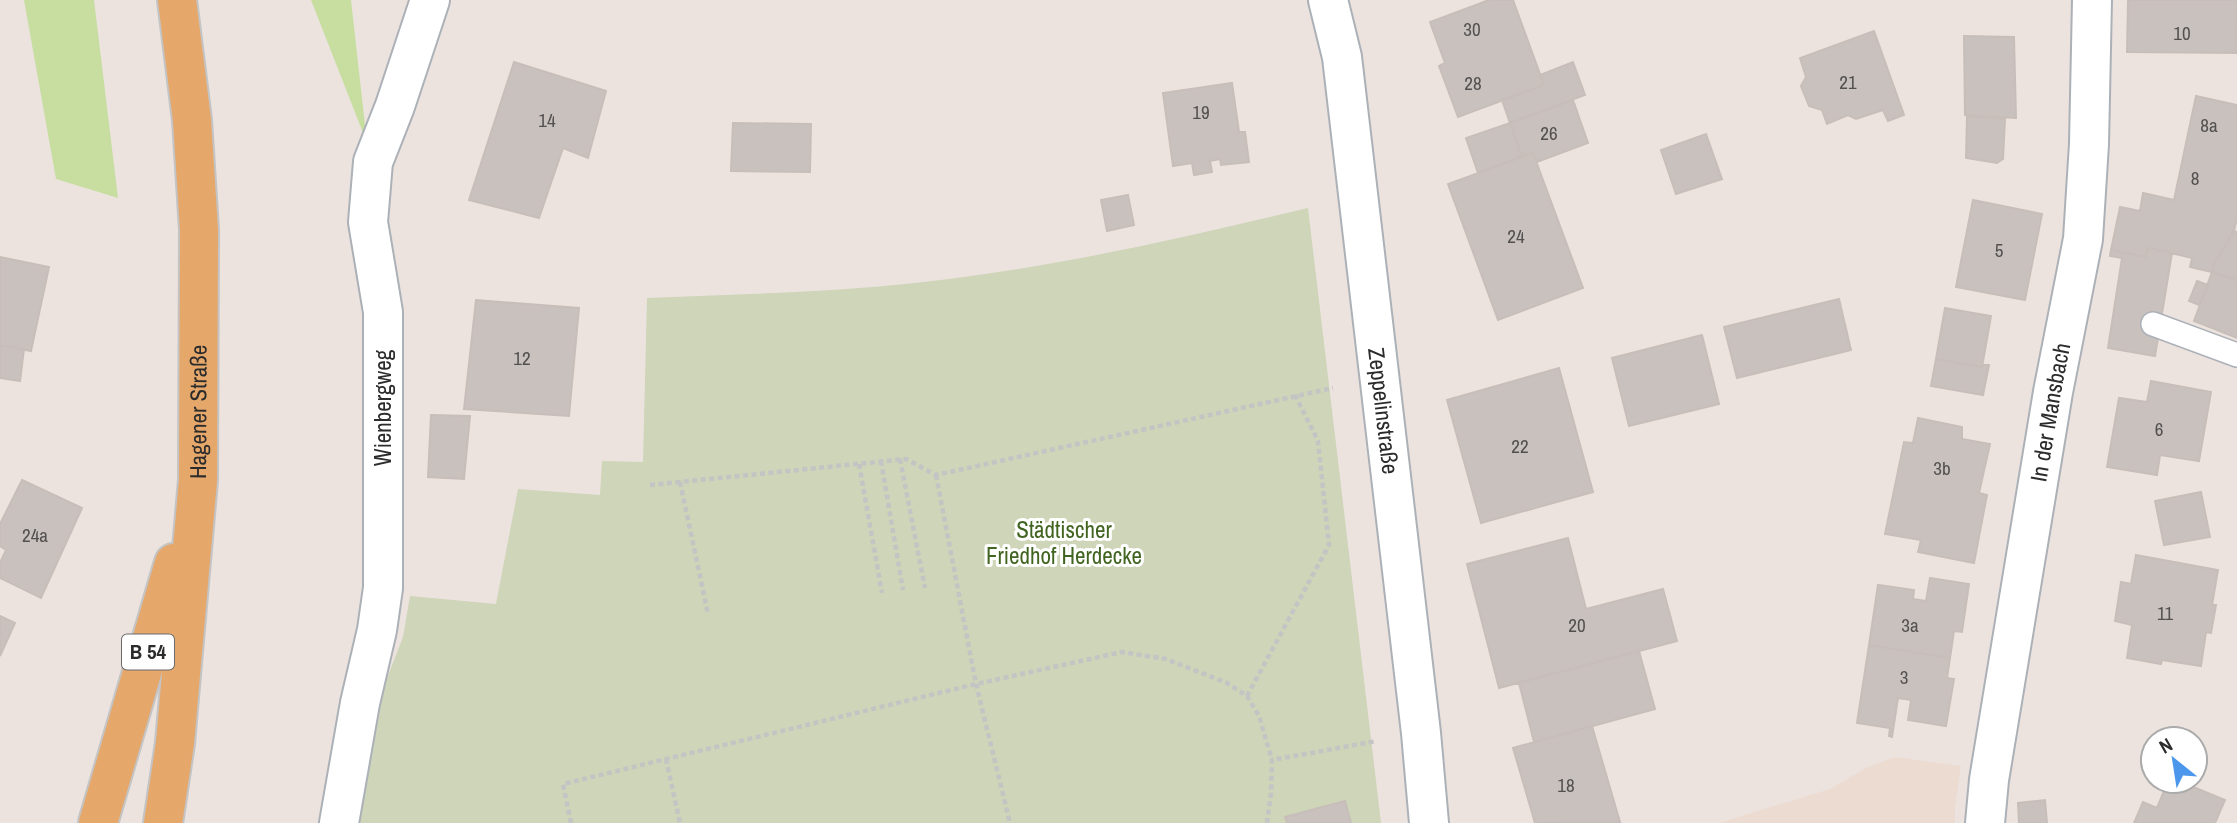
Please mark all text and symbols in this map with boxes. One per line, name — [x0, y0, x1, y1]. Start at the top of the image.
house number: 30 — [1463, 16, 1481, 42]
house number: 10 — [2173, 20, 2191, 46]
house number: 21 — [1839, 69, 1857, 95]
house number: 28 — [1464, 70, 1482, 96]
house number: 19 — [1192, 99, 1210, 125]
house number: 14 — [538, 107, 556, 133]
house number: 8a — [2200, 112, 2218, 138]
house number: 26 — [1540, 120, 1558, 146]
house number: 8 — [2191, 165, 2199, 191]
house number: 24 — [1507, 223, 1525, 249]
house number: 5 — [1995, 237, 2004, 263]
street label: In der Mansbach — [2022, 340, 2077, 484]
street label: Hagener Straße — [182, 345, 214, 479]
house number: 12 — [513, 345, 531, 371]
street label: Zeppelinstraße — [1361, 346, 1407, 476]
street label: Wienbergweg — [367, 349, 398, 466]
house number: 6 — [2155, 416, 2163, 442]
house number: 22 — [1511, 433, 1529, 459]
house number: 3b — [1933, 455, 1951, 481]
park label: Städtischer Friedhof Herdecke — [986, 514, 1142, 571]
house number: 24a — [22, 522, 48, 548]
house number: 11 — [2157, 600, 2173, 626]
house number: 20 — [1568, 612, 1586, 638]
house number: 3a — [1901, 612, 1919, 638]
road number: B 54 — [122, 634, 174, 670]
house number: 3 — [1900, 664, 1908, 690]
north arrow — [2139, 725, 2209, 795]
text: N — [2154, 731, 2177, 759]
house number: 18 — [1557, 772, 1575, 798]

